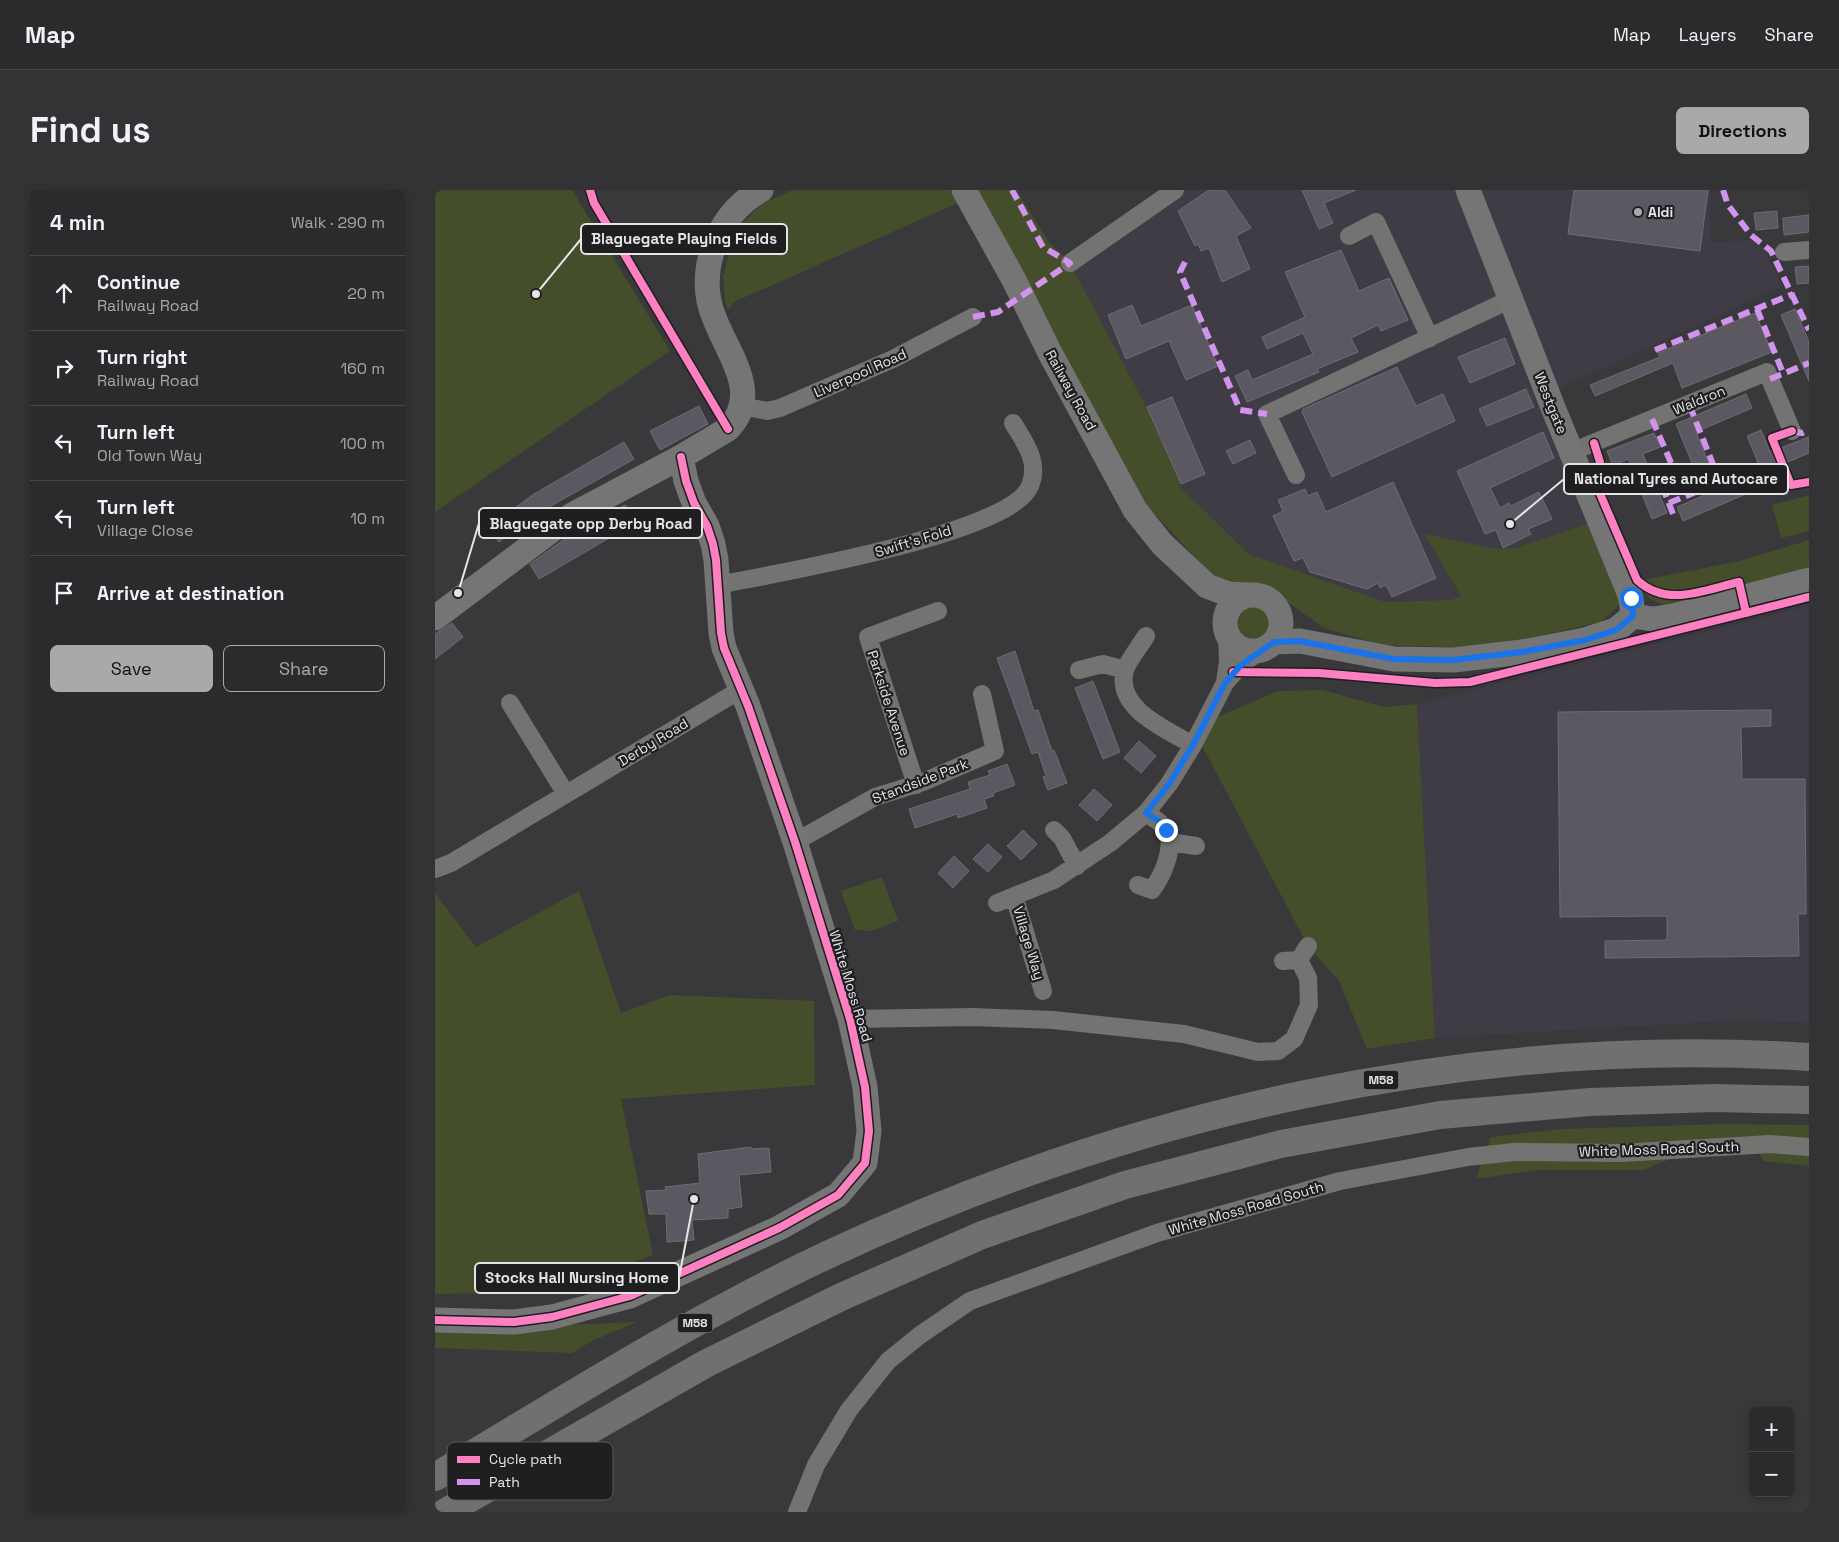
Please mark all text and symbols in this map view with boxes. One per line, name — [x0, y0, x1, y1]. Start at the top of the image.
text: Map — [25, 19, 75, 50]
text: Map — [1613, 23, 1651, 46]
text: Layers — [1679, 23, 1736, 46]
text: Share — [1764, 23, 1814, 46]
button: Directions — [1676, 107, 1809, 154]
text: Find us — [30, 108, 151, 152]
place label: Aldi — [1648, 203, 1673, 221]
marker: Aldi — [1632, 206, 1644, 218]
text: 4 min — [50, 209, 105, 236]
text: Walk · 290 m — [291, 212, 385, 233]
callout: Blaguegate Playing Fields — [581, 224, 787, 254]
text: Blaguegate Playing Fields — [591, 229, 777, 248]
text: Continue — [97, 270, 180, 295]
icon: ahead — [50, 279, 78, 307]
text: 20 m — [347, 283, 385, 304]
text: Railway Road — [97, 295, 199, 316]
text: Turn right — [97, 345, 187, 370]
street label: Liverpool Road — [811, 345, 909, 401]
street label: Railway Road — [1041, 347, 1101, 433]
icon: right — [50, 354, 78, 382]
text: 160 m — [340, 358, 385, 379]
text: Railway Road — [97, 370, 199, 391]
street label: Westgate — [1531, 370, 1571, 436]
street label: Waldron — [1670, 381, 1728, 419]
text: Turn left — [97, 420, 175, 445]
icon: left — [50, 429, 78, 457]
text: 100 m — [340, 433, 385, 454]
text: Old Town Way — [97, 445, 202, 466]
callout: National Tyres and Autocare — [1564, 464, 1788, 494]
text: National Tyres and Autocare — [1574, 469, 1778, 488]
text: Turn left — [97, 495, 175, 520]
icon: left — [50, 504, 78, 532]
text: 10 m — [350, 508, 385, 529]
callout: Blaguegate opp Derby Road — [479, 508, 702, 538]
text: Blaguegate opp Derby Road — [490, 514, 692, 533]
text: Village Close — [97, 520, 194, 541]
street label: Swift's Fold — [873, 521, 953, 561]
icon: arrive — [50, 579, 78, 607]
text: Arrive at destination — [97, 581, 285, 606]
route start — [1620, 587, 1643, 610]
button: Save — [50, 645, 213, 692]
button: Share — [223, 645, 385, 692]
street label: Parkside Avenue — [863, 648, 915, 758]
street label: Derby Road — [615, 714, 691, 770]
street label: Standside Park — [869, 754, 971, 808]
route end — [1155, 819, 1178, 842]
street label: Village Way — [1009, 904, 1049, 982]
street label: White Moss Road — [825, 928, 877, 1044]
road number: M58 — [1363, 1070, 1399, 1090]
street label: White Moss Road South — [1579, 1137, 1739, 1161]
street label: White Moss Road South — [1167, 1177, 1325, 1239]
callout: Stocks Hall Nursing Home — [475, 1263, 679, 1293]
text: Stocks Hall Nursing Home — [485, 1268, 669, 1287]
road number: M58 — [677, 1314, 713, 1332]
map controls — [1749, 1407, 1794, 1497]
button: + — [1749, 1407, 1794, 1452]
legend — [447, 1442, 613, 1500]
text: Cycle path — [489, 1450, 562, 1468]
button: − — [1749, 1452, 1794, 1497]
text: Path — [489, 1473, 520, 1491]

